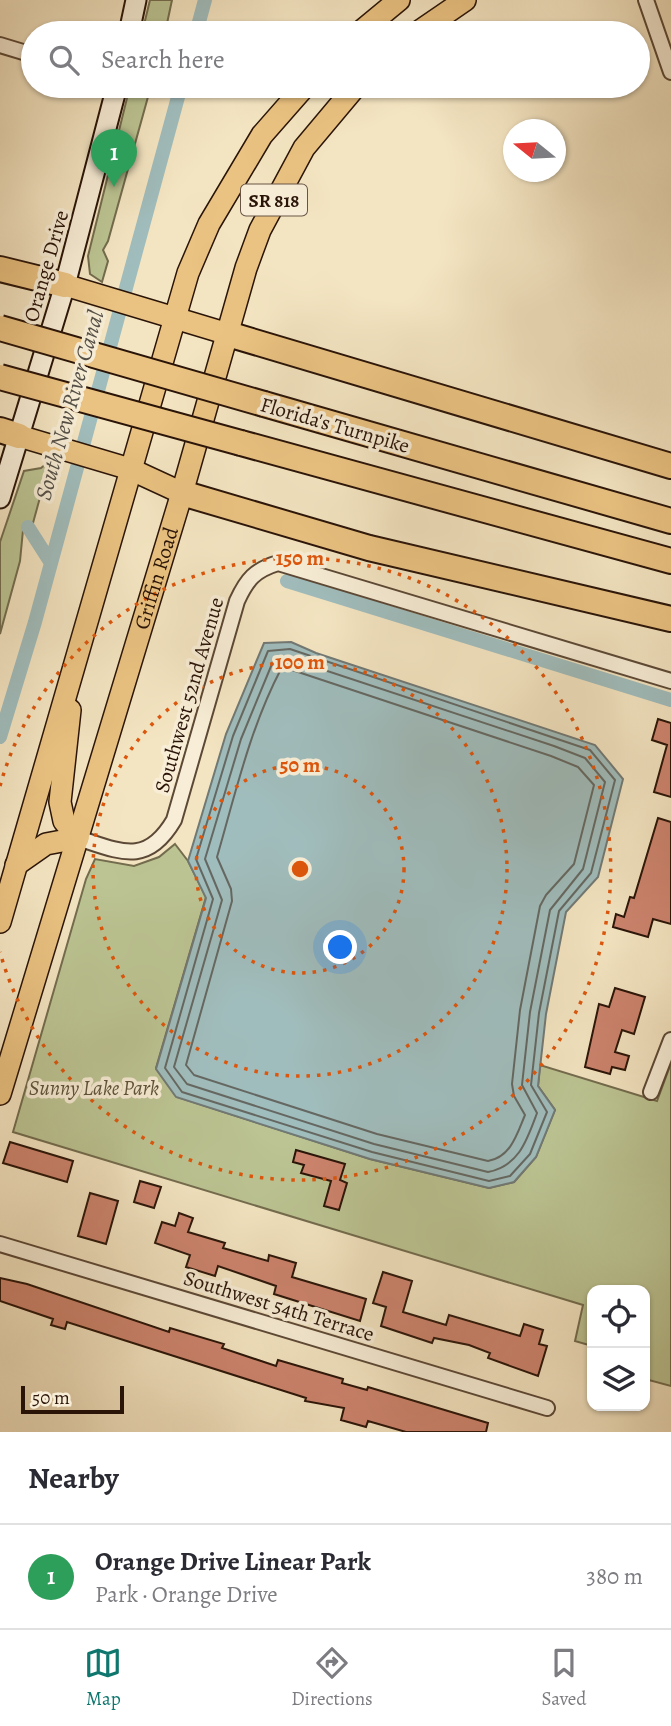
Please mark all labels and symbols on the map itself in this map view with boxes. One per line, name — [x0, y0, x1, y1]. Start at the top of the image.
north arrow — [503, 119, 566, 182]
pin: 1 — [91, 129, 137, 187]
road number: SR 818 — [241, 184, 307, 216]
street label: Orange Drive — [17, 207, 75, 325]
water label: South New River Canal — [28, 306, 111, 504]
street label: Florida's Turnpike — [257, 390, 413, 460]
street label: Griffin Road — [128, 523, 185, 633]
text: 150 m — [276, 544, 325, 572]
street label: Southwest 52nd Avenue — [148, 594, 230, 796]
text: 100 m — [275, 648, 325, 676]
text: 50 m — [280, 751, 321, 779]
centre of rings — [288, 857, 312, 881]
your location — [323, 930, 357, 964]
park label: Sunny Lake Park — [29, 1074, 159, 1102]
street label: Southwest 54th Terrace — [180, 1264, 378, 1348]
scale bar — [21, 1383, 124, 1415]

